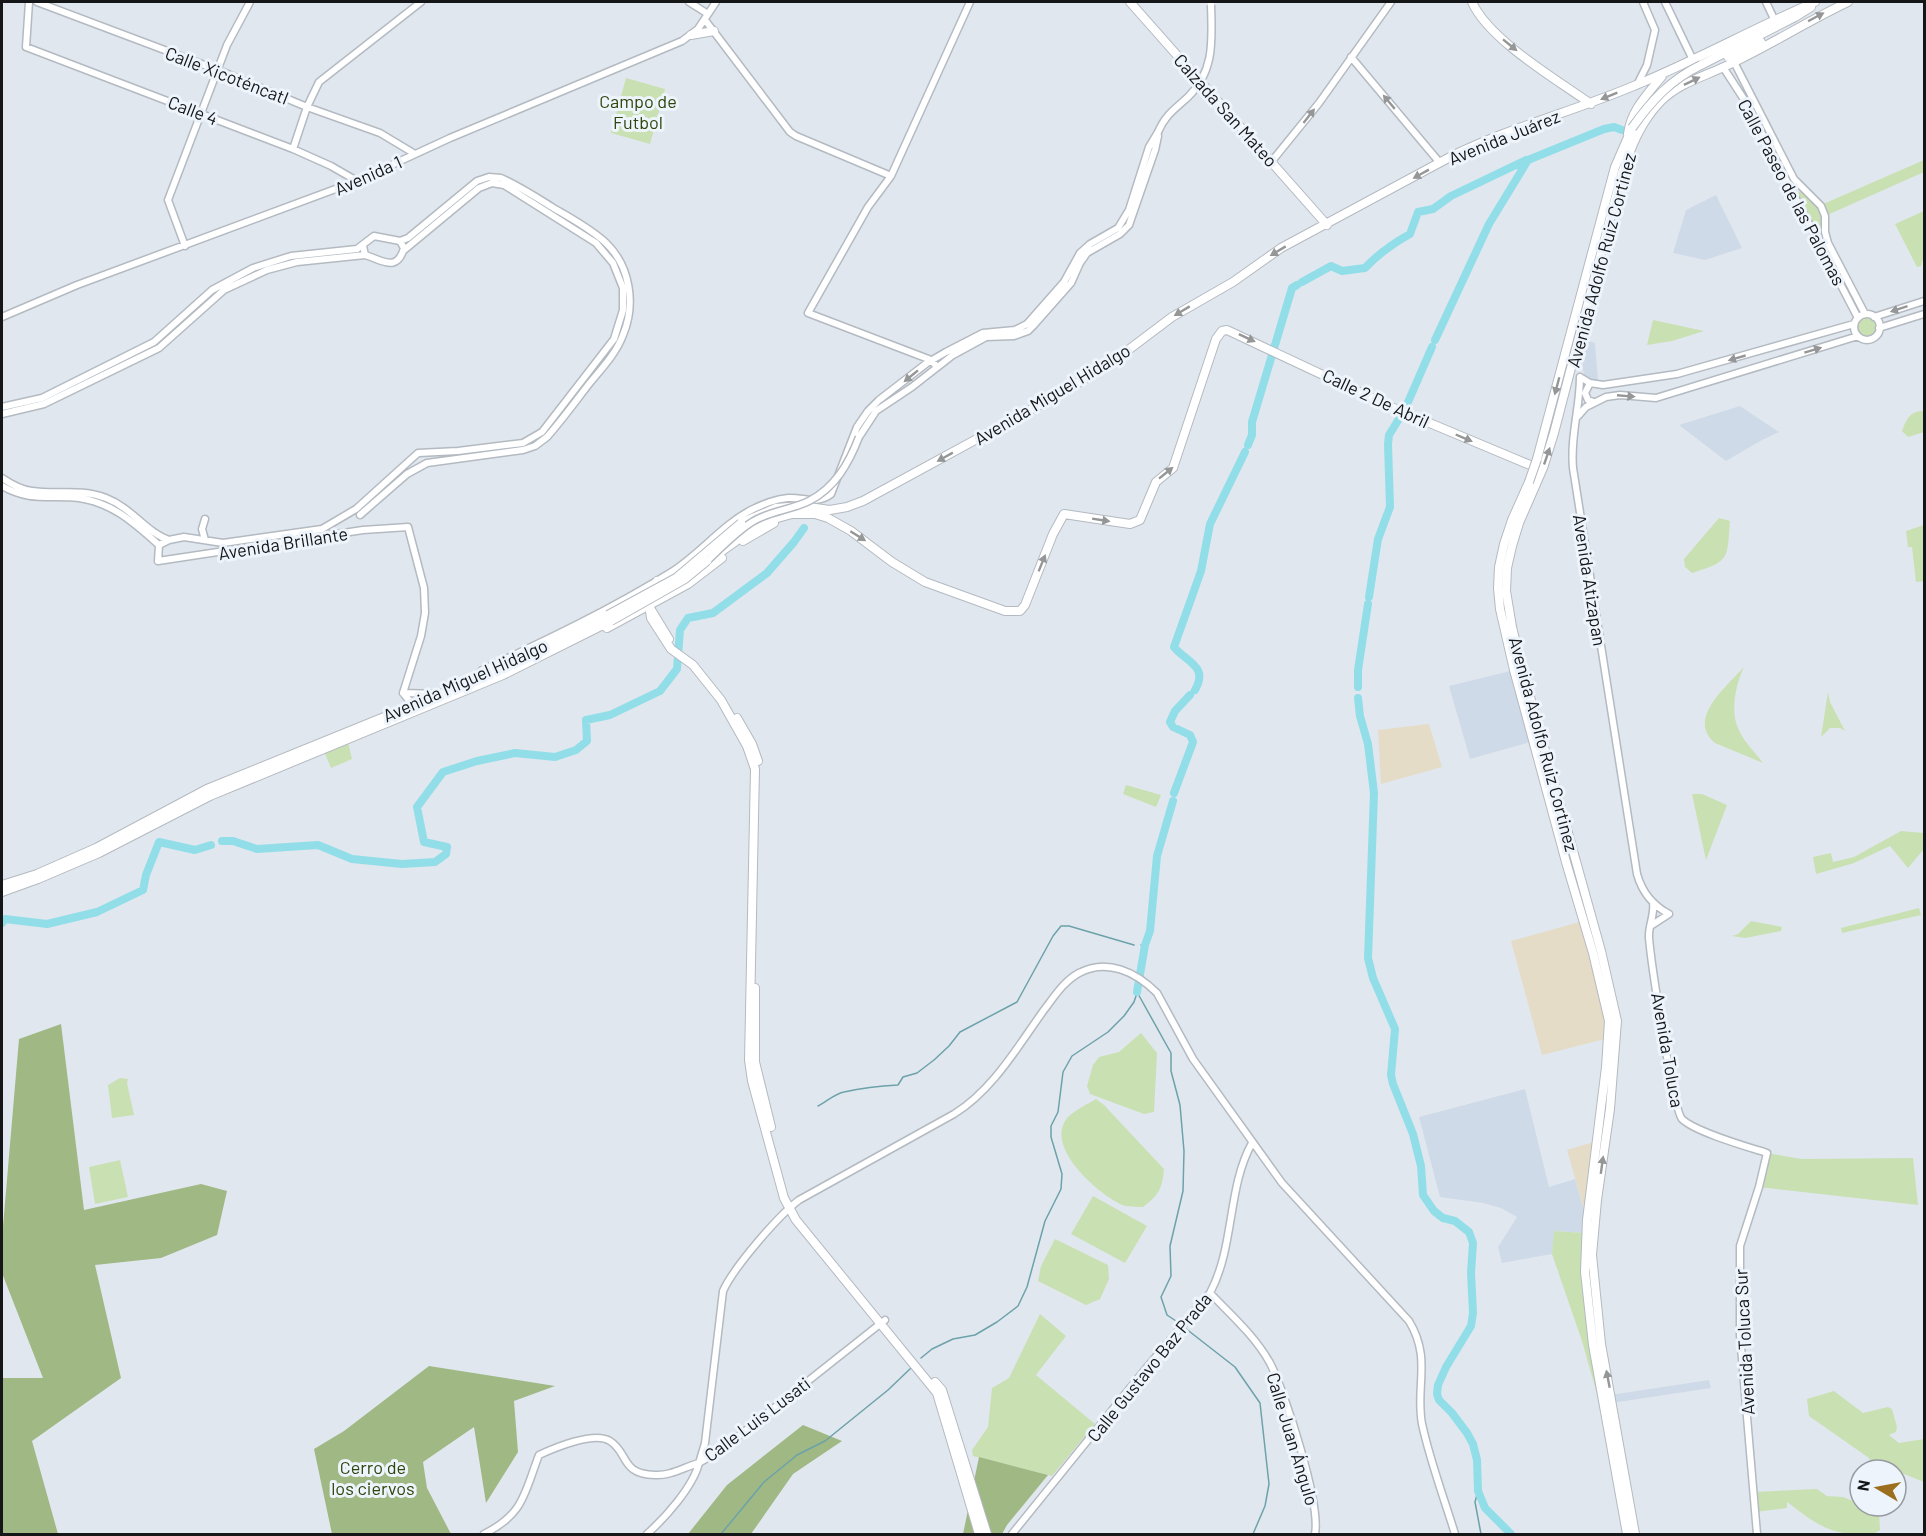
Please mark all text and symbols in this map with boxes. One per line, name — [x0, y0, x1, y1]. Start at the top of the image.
one-way arrow — [1808, 12, 1825, 22]
one-way arrow — [1502, 38, 1518, 51]
street label: Calle Xicoténcatl — [162, 41, 292, 109]
street label: Calzada San Mateo — [1169, 49, 1283, 171]
one-way arrow — [1683, 76, 1700, 85]
park label: Campo de Futbol — [599, 90, 677, 133]
street label: Calle 4 — [165, 91, 221, 129]
one-way arrow — [1600, 91, 1618, 101]
one-way arrow — [1382, 94, 1395, 110]
street label: Calle Paseo de las Palomas — [1733, 95, 1851, 289]
street label: Avenida Juárez — [1445, 105, 1563, 169]
one-way arrow — [1303, 108, 1316, 124]
street label: Avenida 1 — [331, 150, 405, 200]
street label: Avenida Adolfo Ruiz Cortinez — [1562, 150, 1640, 370]
one-way arrow — [1412, 169, 1429, 179]
one-way arrow — [1269, 246, 1286, 256]
one-way arrow — [1174, 305, 1190, 316]
one-way arrow — [1890, 305, 1908, 314]
one-way arrow — [1238, 334, 1255, 343]
street label: Avenida Miguel Hidalgo — [970, 339, 1134, 449]
one-way arrow — [1804, 345, 1822, 354]
one-way arrow — [1728, 354, 1746, 363]
street label: Calle 2 De Abril — [1319, 364, 1433, 432]
one-way arrow — [903, 369, 919, 382]
one-way arrow — [1552, 377, 1562, 395]
one-way arrow — [1617, 391, 1636, 401]
one-way arrow — [1456, 433, 1474, 443]
one-way arrow — [1543, 447, 1552, 465]
one-way arrow — [936, 452, 953, 462]
one-way arrow — [1158, 466, 1174, 479]
street label: Avenida Atizapan — [1569, 513, 1611, 647]
one-way arrow — [1091, 515, 1110, 524]
street label: Avenida Brillante — [217, 522, 349, 564]
one-way arrow — [849, 530, 866, 541]
one-way arrow — [1037, 553, 1047, 571]
street label: Avenida Miguel Hidalgo — [379, 634, 551, 726]
street label: Avenida Adolfo Ruiz Cortinez — [1505, 634, 1583, 854]
street label: Avenida Toluca — [1647, 991, 1689, 1109]
one-way arrow — [1597, 1155, 1606, 1174]
street label: Avenida Toluca Sur — [1729, 1268, 1759, 1416]
street label: Calle Gustavo Baz Prada — [1082, 1288, 1216, 1446]
street label: Calle Juan Ángulo — [1262, 1370, 1324, 1508]
one-way arrow — [1603, 1370, 1612, 1389]
street label: Calle Luis Lusati — [700, 1372, 814, 1466]
park label: Cerro de los ciervos — [331, 1456, 415, 1499]
north arrow — [1848, 1458, 1908, 1518]
text: N — [1852, 1478, 1873, 1492]

